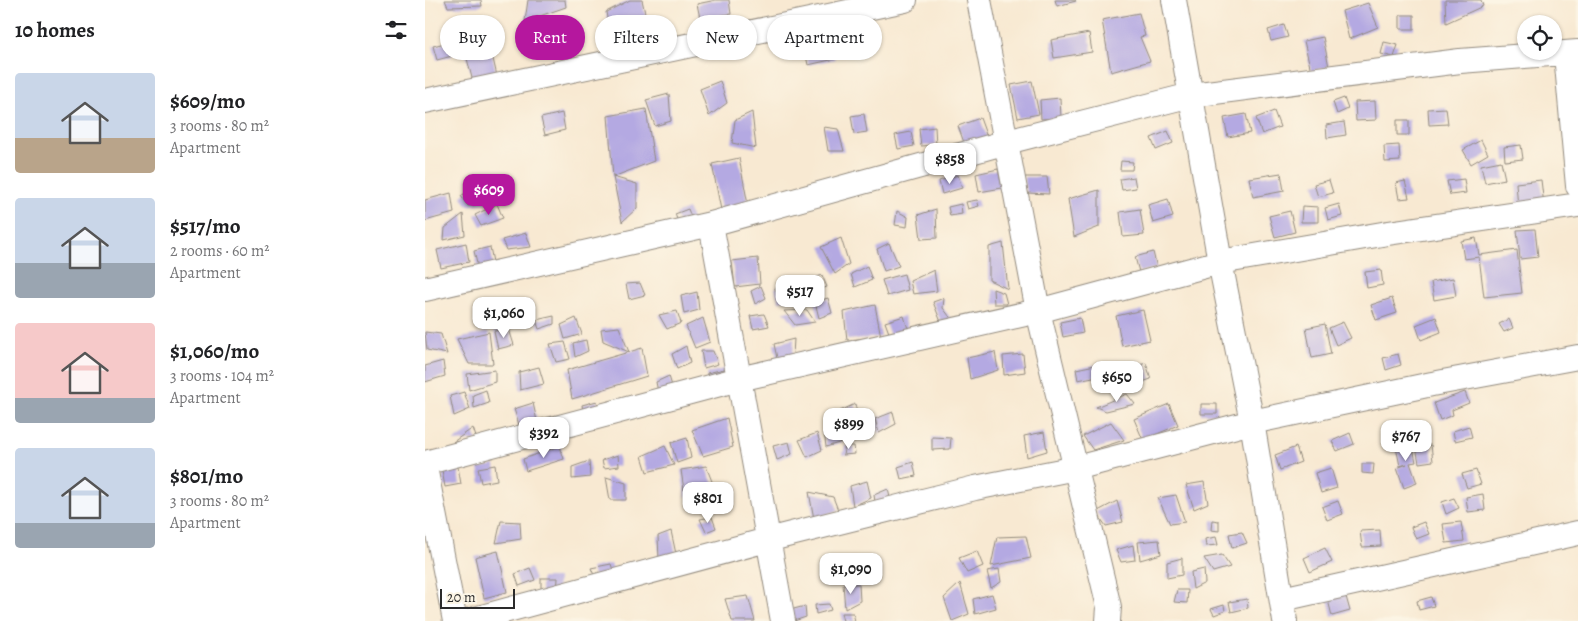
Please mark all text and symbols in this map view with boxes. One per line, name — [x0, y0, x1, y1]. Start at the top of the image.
chip: Buy — [440, 15, 505, 60]
chip: Rent — [515, 15, 585, 60]
chip: Filters — [595, 15, 677, 60]
chip: New — [687, 15, 757, 60]
chip: Apartment — [767, 15, 882, 60]
map controls — [1517, 15, 1562, 60]
button: locate — [1517, 15, 1562, 60]
text: 10 homes — [15, 16, 95, 44]
icon: filters — [382, 16, 410, 44]
text: $609/mo — [170, 87, 245, 115]
icon: home — [55, 93, 115, 153]
text: 3 rooms · 80 m² — [170, 115, 269, 137]
text: Apartment — [170, 137, 241, 159]
pin: $858 — [920, 142, 980, 185]
text: $858 — [935, 148, 965, 170]
pin: $609 — [459, 174, 519, 216]
text: $609 — [474, 179, 504, 201]
text: $517/mo — [170, 212, 241, 240]
icon: home — [55, 218, 115, 278]
text: 2 rooms · 60 m² — [170, 240, 270, 262]
text: Apartment — [170, 262, 241, 284]
pin: $517 — [770, 274, 830, 317]
text: $517 — [787, 280, 813, 302]
pin: $1,060 — [463, 296, 545, 339]
text: $1,060 — [483, 302, 525, 324]
text: $1,060/mo — [170, 337, 259, 365]
icon: home — [55, 343, 115, 403]
pin: $650 — [1087, 360, 1147, 403]
text: 3 rooms · 104 m² — [170, 365, 274, 387]
text: $650 — [1102, 366, 1132, 388]
text: Apartment — [170, 387, 241, 409]
pin: $899 — [819, 408, 879, 450]
text: $899 — [834, 413, 864, 435]
pin: $392 — [514, 416, 574, 459]
pin: $767 — [1376, 420, 1436, 462]
text: $392 — [529, 422, 559, 444]
text: $767 — [1392, 425, 1420, 447]
text: $801/mo — [170, 462, 243, 490]
icon: home — [55, 468, 115, 528]
pin: $801 — [678, 482, 738, 524]
text: $801 — [694, 487, 722, 509]
text: 3 rooms · 80 m² — [170, 490, 269, 512]
text: Apartment — [170, 512, 241, 534]
pin: $1,090 — [810, 552, 892, 595]
text: $1,090 — [831, 558, 872, 580]
scale bar — [440, 586, 515, 609]
text: 20 m — [447, 588, 476, 607]

